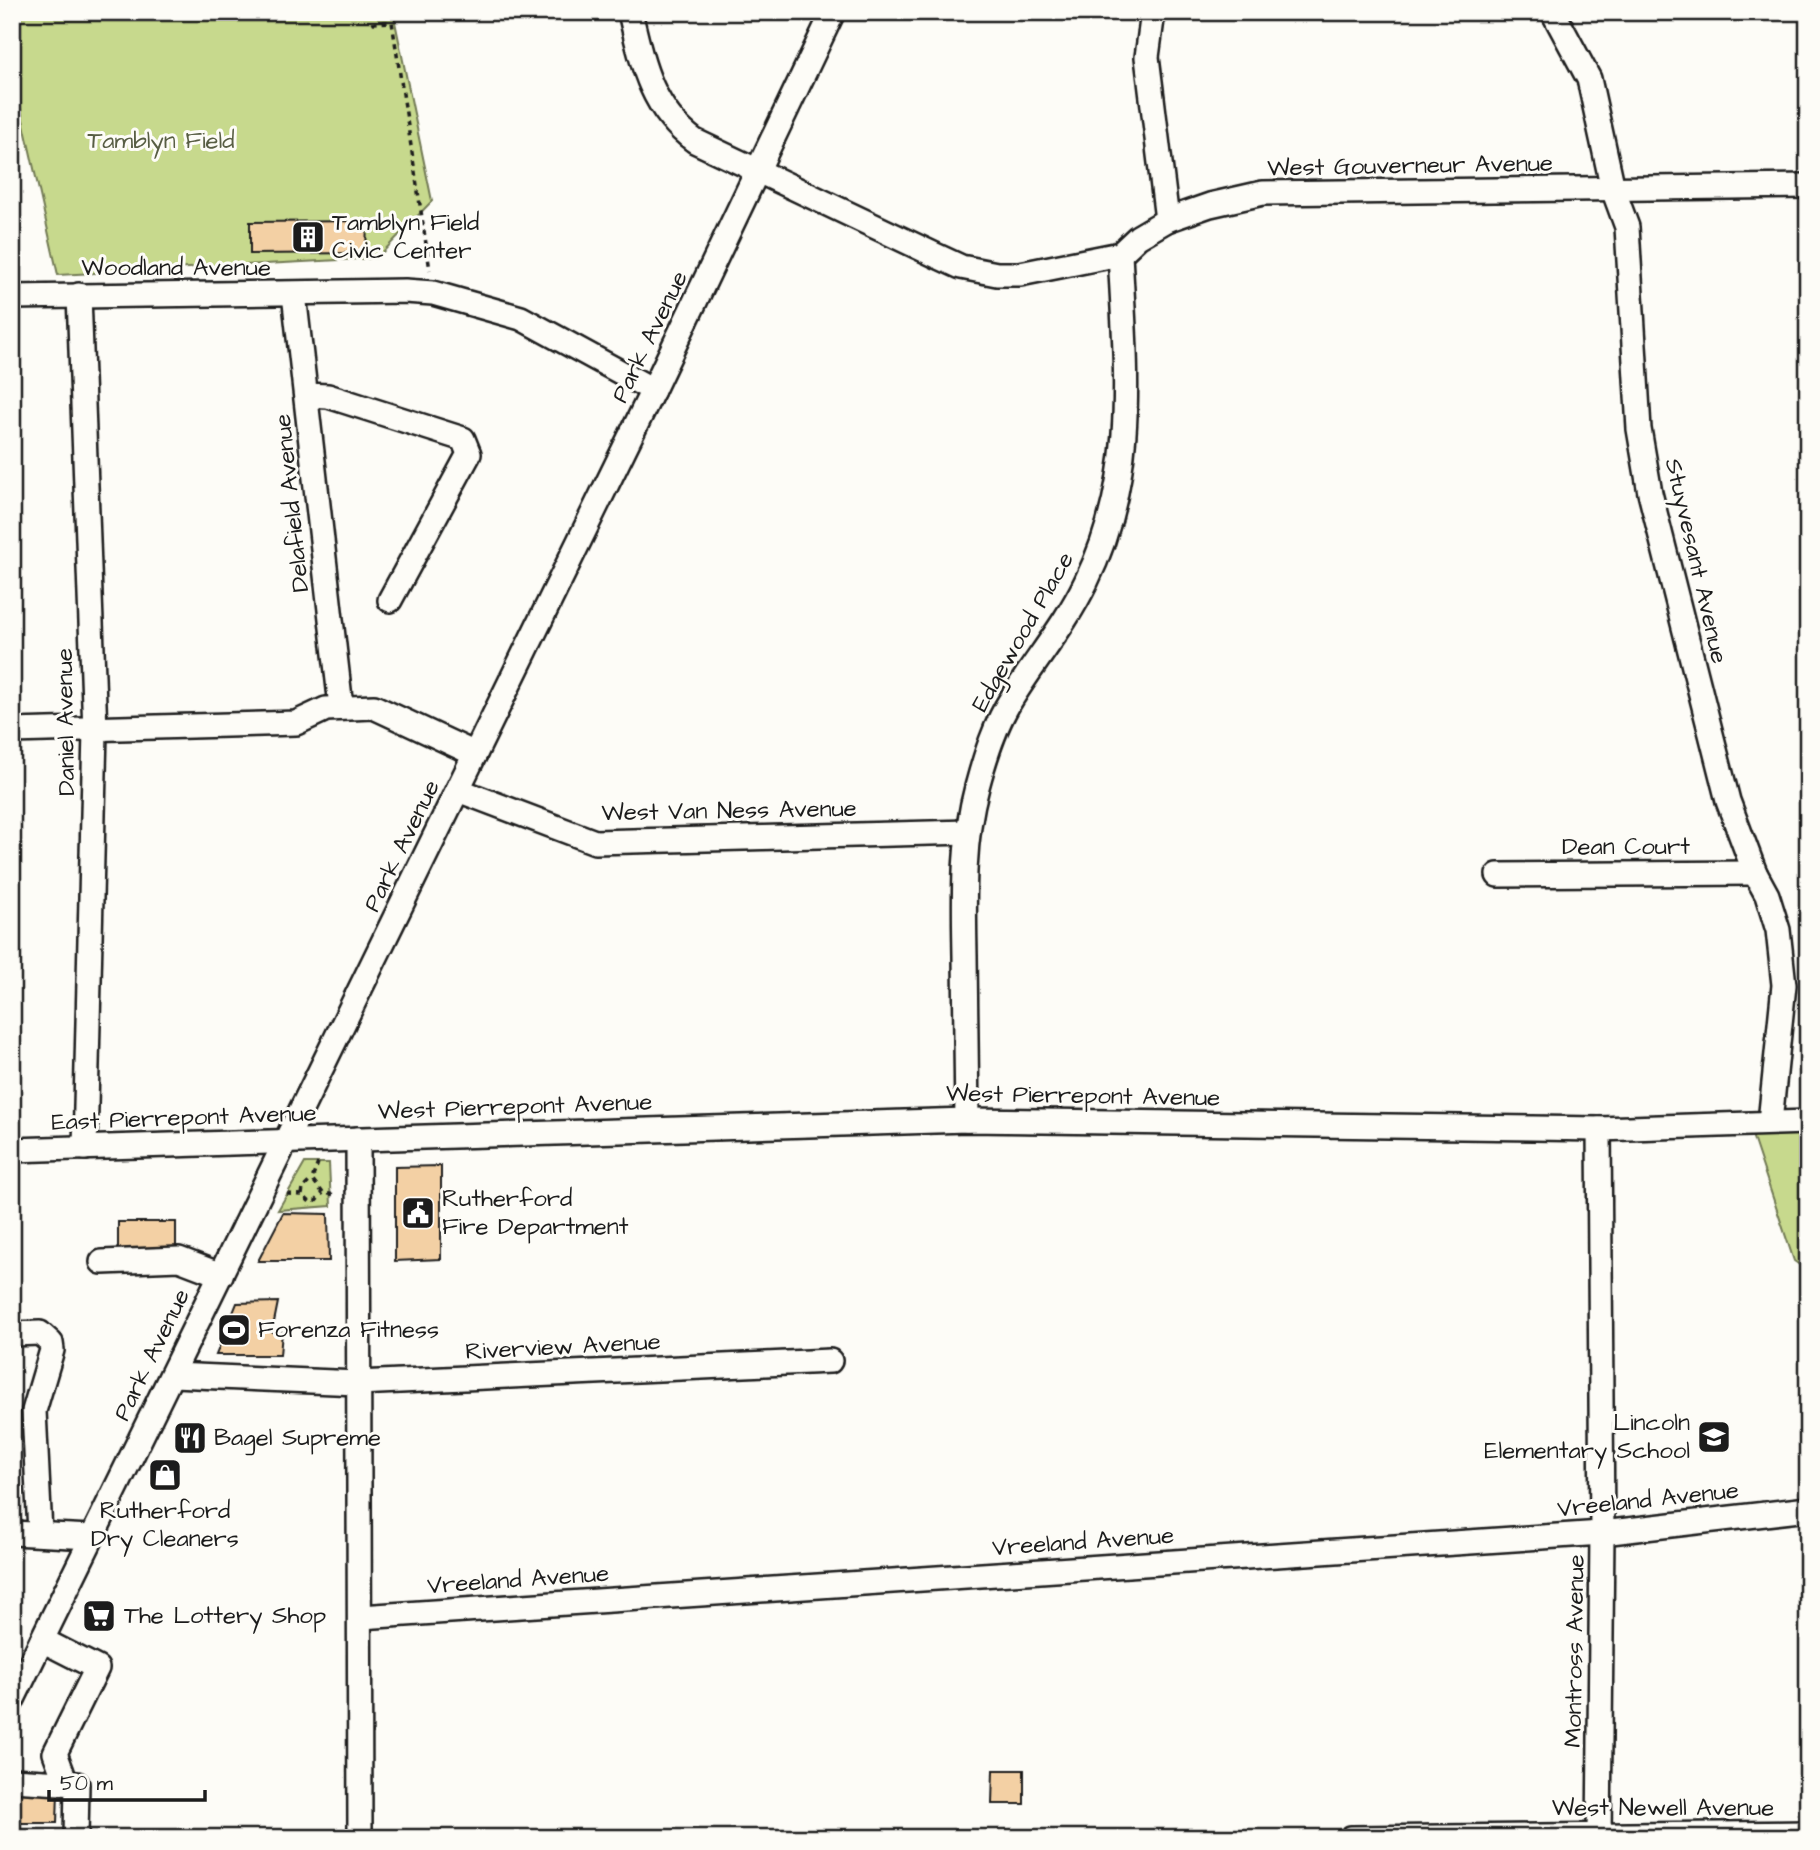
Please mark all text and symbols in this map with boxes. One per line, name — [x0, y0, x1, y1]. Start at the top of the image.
park label: Tamblyn Field — [87, 124, 235, 159]
street label: West Gouverneur Avenue — [1267, 147, 1553, 185]
place label: Tamblyn Field Civic Center — [332, 206, 479, 268]
building icon: Tamblyn Field Civic Center — [289, 218, 327, 256]
street label: Woodland Avenue — [81, 251, 271, 285]
street label: Park Avenue — [603, 265, 697, 409]
street label: Delafield Avenue — [266, 412, 318, 594]
street label: Stuyvesant Avenue — [1655, 455, 1736, 667]
street label: Edgewood Place — [963, 546, 1084, 719]
street label: Daniel Avenue — [48, 648, 84, 796]
street label: Park Avenue — [355, 774, 449, 918]
street label: West Van Ness Avenue — [601, 792, 857, 830]
street label: Dean Court — [1562, 830, 1690, 864]
street label: West Pierrepont Avenue — [945, 1077, 1221, 1115]
street label: West Pierrepont Avenue — [377, 1085, 653, 1129]
street label: East Pierrepont Avenue — [51, 1096, 317, 1140]
place label: Rutherford Fire Department — [442, 1182, 629, 1244]
public building icon: Rutherford Fire Department — [399, 1194, 437, 1232]
street label: Park Avenue — [105, 1283, 199, 1427]
sports icon: Forenza Fitness — [215, 1311, 253, 1349]
place label: Forenza Fitness — [258, 1313, 439, 1347]
street label: Riverview Avenue — [465, 1325, 662, 1369]
place label: Lincoln Elementary School — [1484, 1406, 1690, 1469]
school or university icon: Lincoln Elementary School — [1695, 1418, 1733, 1456]
restaurant icon: Bagel Supreme — [171, 1419, 209, 1457]
place label: Bagel Supreme — [214, 1421, 381, 1456]
shop icon: Rutherford Dry Cleaners — [146, 1456, 184, 1494]
street label: Vreeland Avenue — [1556, 1474, 1740, 1526]
place label: Rutherford Dry Cleaners — [91, 1494, 239, 1557]
street label: Vreeland Avenue — [991, 1519, 1175, 1565]
street label: Montross Avenue — [1556, 1554, 1594, 1748]
street label: Vreeland Avenue — [426, 1557, 610, 1603]
supermarket icon: The Lottery Shop — [80, 1597, 118, 1635]
place label: The Lottery Shop — [124, 1599, 326, 1634]
scale bar — [49, 1759, 205, 1803]
text: 50 m — [60, 1769, 114, 1798]
street label: West Newell Avenue — [1552, 1791, 1774, 1825]

